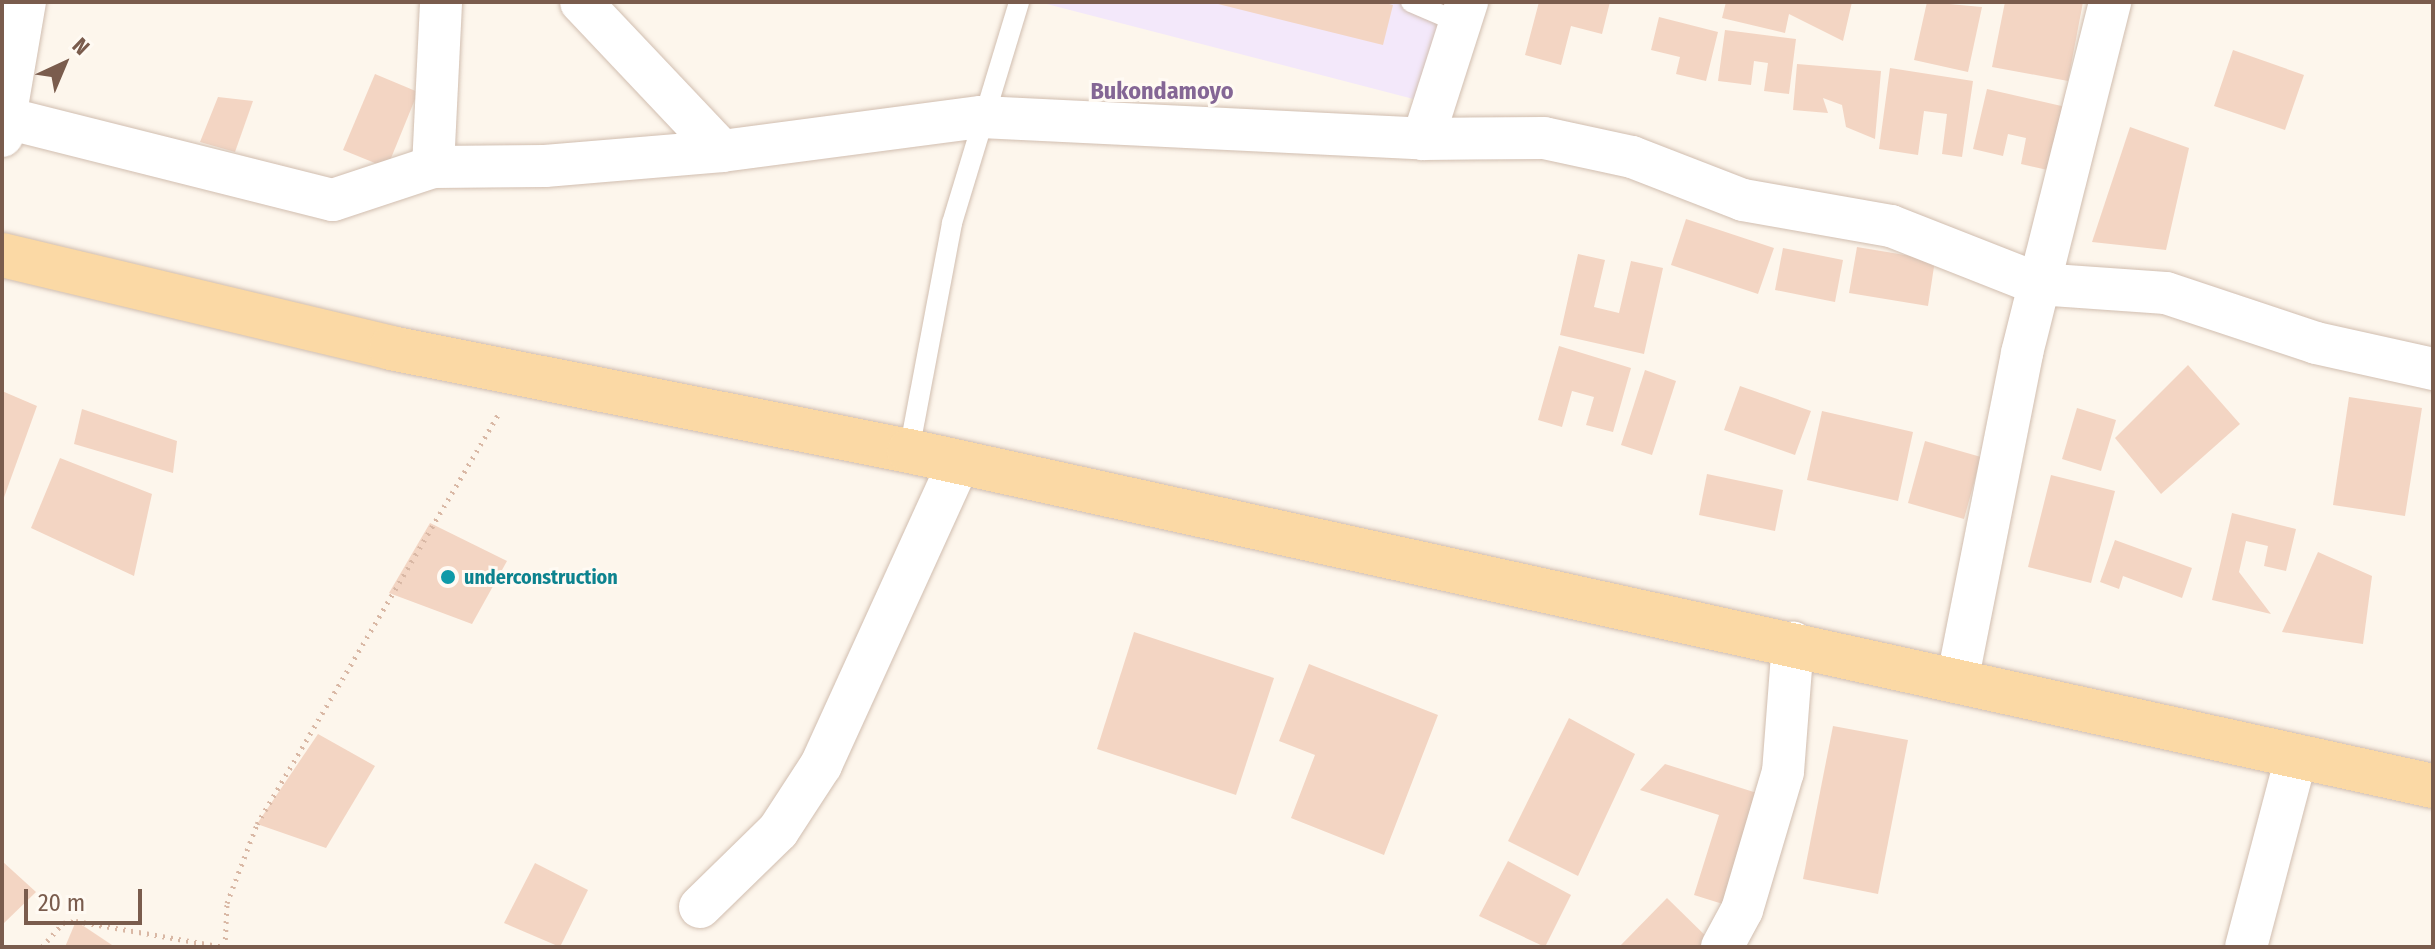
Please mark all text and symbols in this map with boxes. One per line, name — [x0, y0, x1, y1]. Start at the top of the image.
north arrow — [24, 24, 104, 104]
text: N — [67, 32, 95, 61]
district label: Bukondamoyo — [1090, 78, 1234, 106]
place label: underconstruction — [464, 565, 618, 589]
marker: underconstruction — [439, 568, 457, 586]
scale bar — [28, 873, 146, 923]
text: 20 m — [38, 889, 85, 917]

